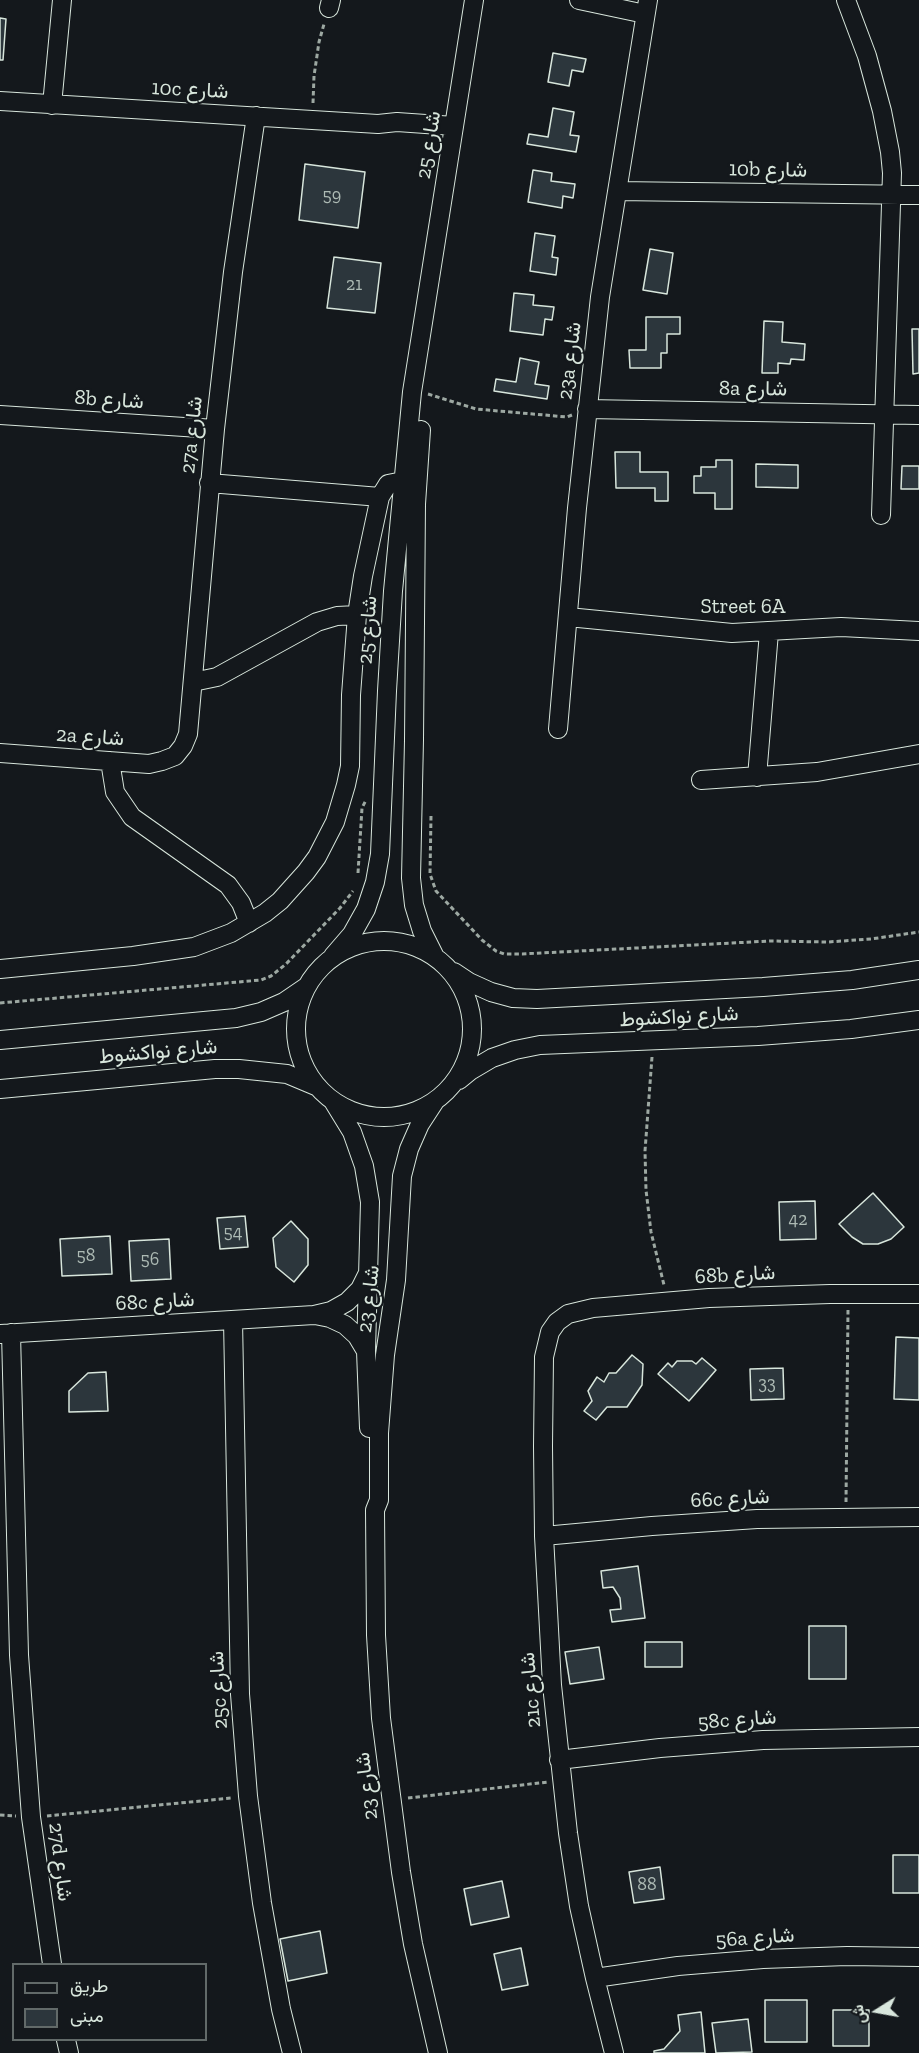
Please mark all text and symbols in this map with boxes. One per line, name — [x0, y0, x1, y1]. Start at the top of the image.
street label: 10c شارع — [151, 75, 229, 105]
street label: شارع 25 — [411, 109, 447, 181]
street label: 10b شارع — [729, 157, 807, 183]
house number: 59 — [323, 185, 341, 207]
house number: 21 — [346, 274, 362, 296]
street label: 23a شارع — [553, 321, 587, 401]
street label: 8a شارع — [719, 376, 787, 402]
street label: 8b شارع — [73, 385, 145, 415]
street label: 27a شارع — [175, 395, 209, 475]
street label: Street 6A — [701, 594, 785, 620]
street label: شارع 25 — [353, 595, 383, 665]
street label: 2a شارع — [55, 722, 125, 752]
street label: شارع نواكشوط — [619, 1001, 739, 1033]
street label: شارع نواكشوط — [98, 1034, 218, 1070]
house number: 42 — [789, 1209, 807, 1231]
house number: 54 — [224, 1222, 242, 1244]
house number: 58 — [77, 1245, 95, 1267]
house number: 56 — [141, 1249, 159, 1271]
street label: 68b شارع — [694, 1260, 776, 1290]
street label: شارع 23 — [352, 1264, 386, 1334]
street label: 68c شارع — [115, 1287, 195, 1317]
house number: 33 — [758, 1373, 776, 1395]
street label: 66c شارع — [690, 1484, 770, 1514]
street label: 25c شارع — [204, 1650, 234, 1730]
street label: 21c شارع — [515, 1651, 547, 1729]
street label: 58c شارع — [697, 1705, 777, 1735]
street label: شارع 23 — [350, 1751, 384, 1821]
street label: 27d شارع — [43, 1821, 77, 1903]
house number: 88 — [637, 1874, 657, 1896]
street label: 56a شارع — [715, 1923, 795, 1953]
legend — [12, 1963, 207, 2041]
text: طريق — [70, 1975, 108, 1997]
north arrow — [847, 1981, 907, 2041]
text: ش — [848, 2003, 870, 2026]
text: مبنى — [70, 2005, 104, 2027]

